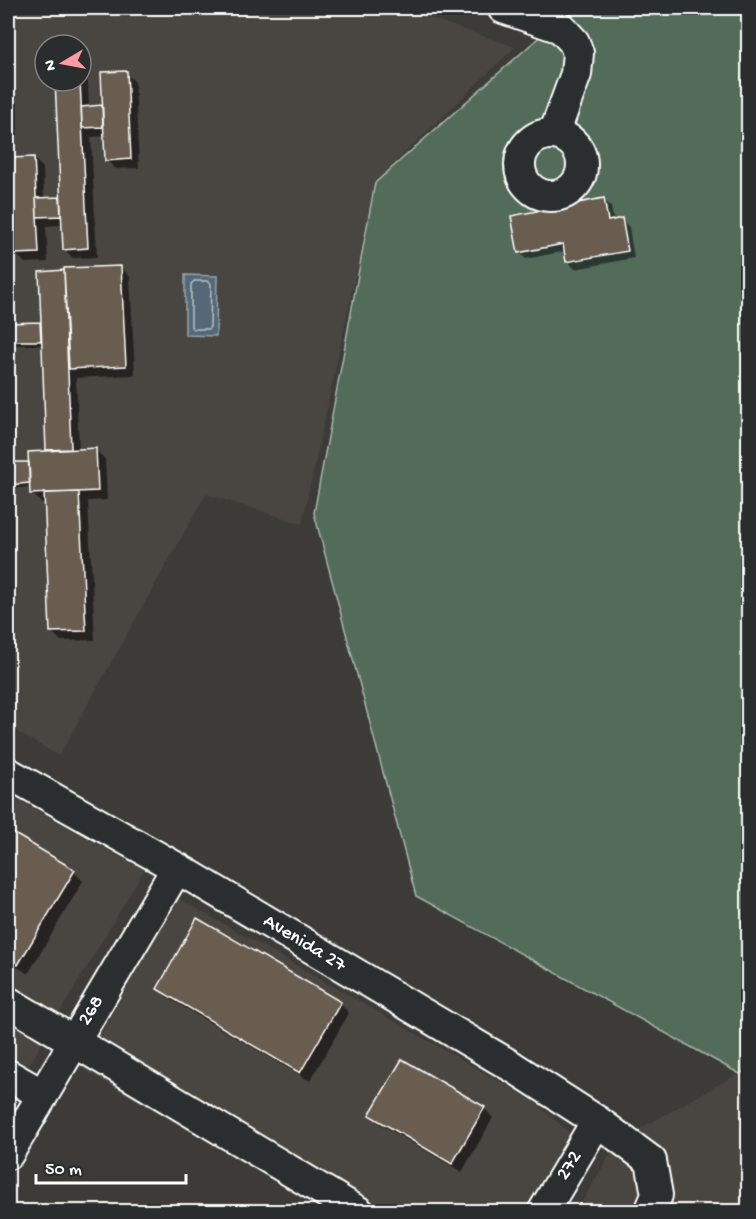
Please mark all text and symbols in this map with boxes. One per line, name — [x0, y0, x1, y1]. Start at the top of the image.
north arrow — [33, 33, 93, 93]
text: N — [41, 58, 62, 72]
street label: Avenida 27 — [258, 910, 350, 978]
street label: 268 — [74, 992, 110, 1030]
scale bar — [36, 1147, 186, 1185]
street label: 272 — [552, 1147, 588, 1185]
text: 50 m — [45, 1160, 82, 1181]

